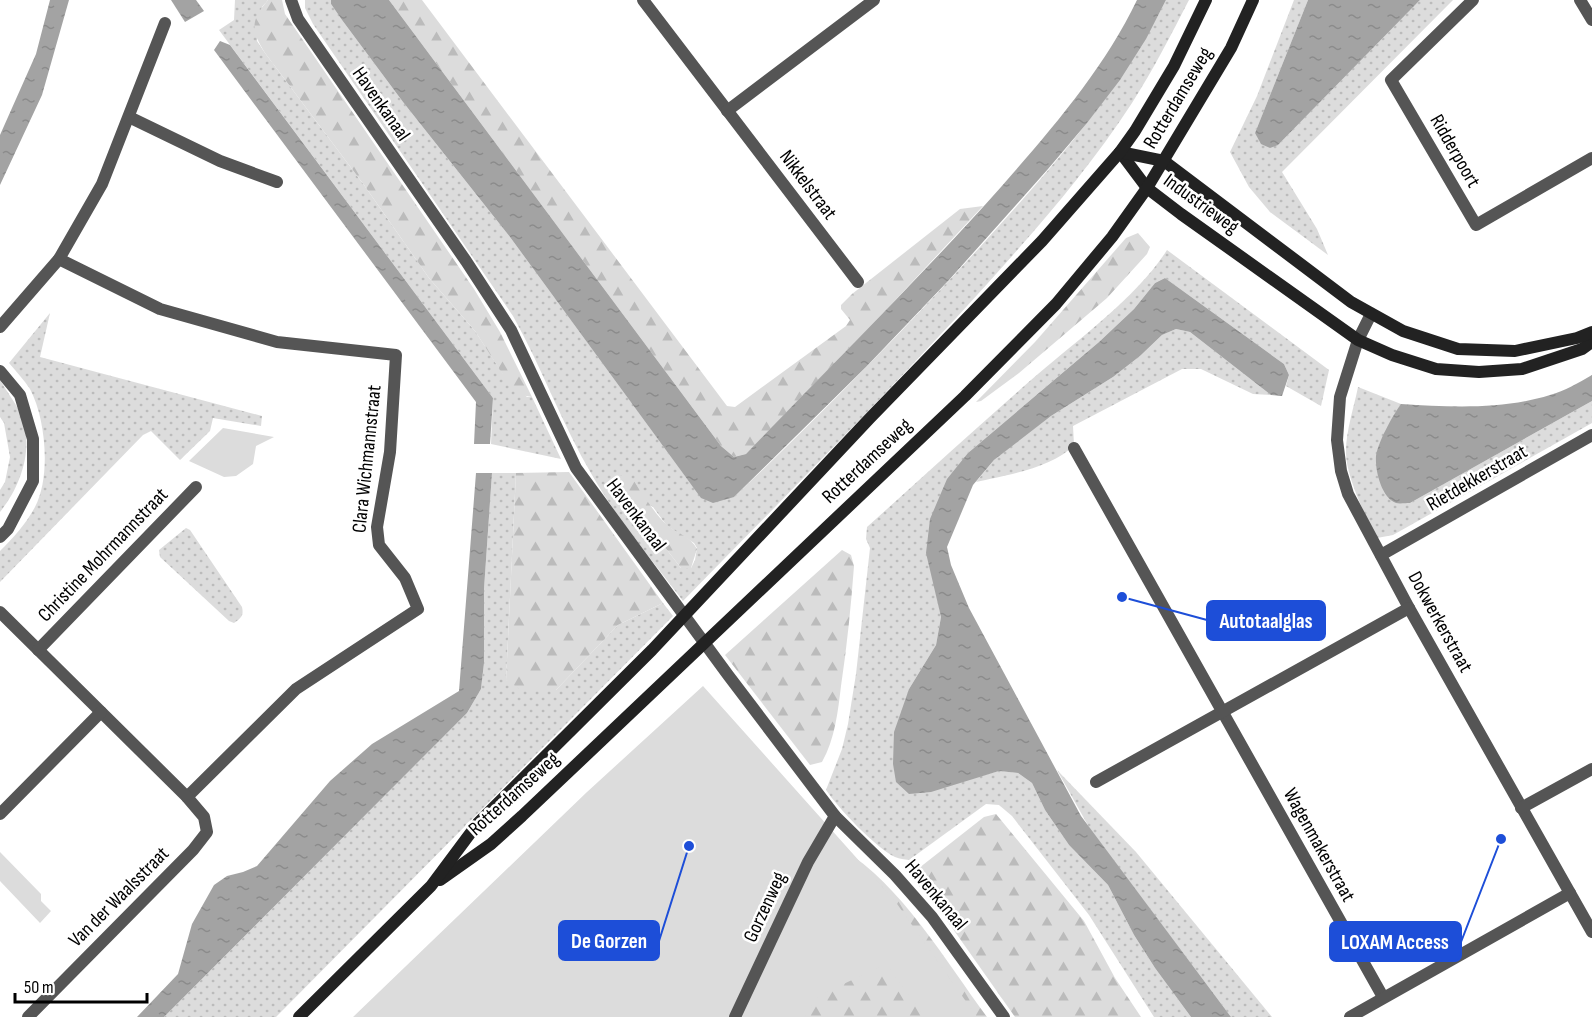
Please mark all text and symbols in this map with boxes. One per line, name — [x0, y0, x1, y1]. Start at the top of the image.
street label: Rotterdamseweg — [1138, 43, 1218, 153]
street label: Havenkanaal — [347, 62, 415, 146]
street label: Ridderpoort — [1425, 110, 1485, 192]
street label: Nikkelstraat — [774, 145, 842, 225]
street label: Industrieweg — [1159, 169, 1243, 239]
street label: Clara Wichmannstraat — [347, 384, 387, 534]
street label: Rotterdamseweg — [817, 413, 917, 509]
street label: Rietdekkerstraat — [1423, 440, 1531, 516]
street label: Havenkanaal — [601, 474, 671, 556]
street label: Christine Mohrmannstraat — [33, 483, 173, 627]
street label: Dokwerkerstraat — [1402, 567, 1478, 677]
callout: Autotaalglas — [1207, 601, 1325, 640]
text: Autotaalglas — [1218, 609, 1313, 634]
street label: Rotterdamseweg — [464, 747, 564, 841]
street label: Wagenmakerstraat — [1278, 784, 1360, 906]
street label: Van der Waalsstraat — [64, 842, 174, 952]
street label: Havenkanaal — [900, 855, 972, 935]
street label: Gorzenweg — [738, 868, 792, 946]
callout: De Gorzen — [559, 921, 659, 960]
callout: LOXAM Access — [1330, 922, 1461, 961]
text: De Gorzen — [571, 929, 647, 954]
text: LOXAM Access — [1341, 930, 1449, 955]
scale bar — [15, 966, 147, 1004]
text: 50 m — [24, 977, 54, 998]

